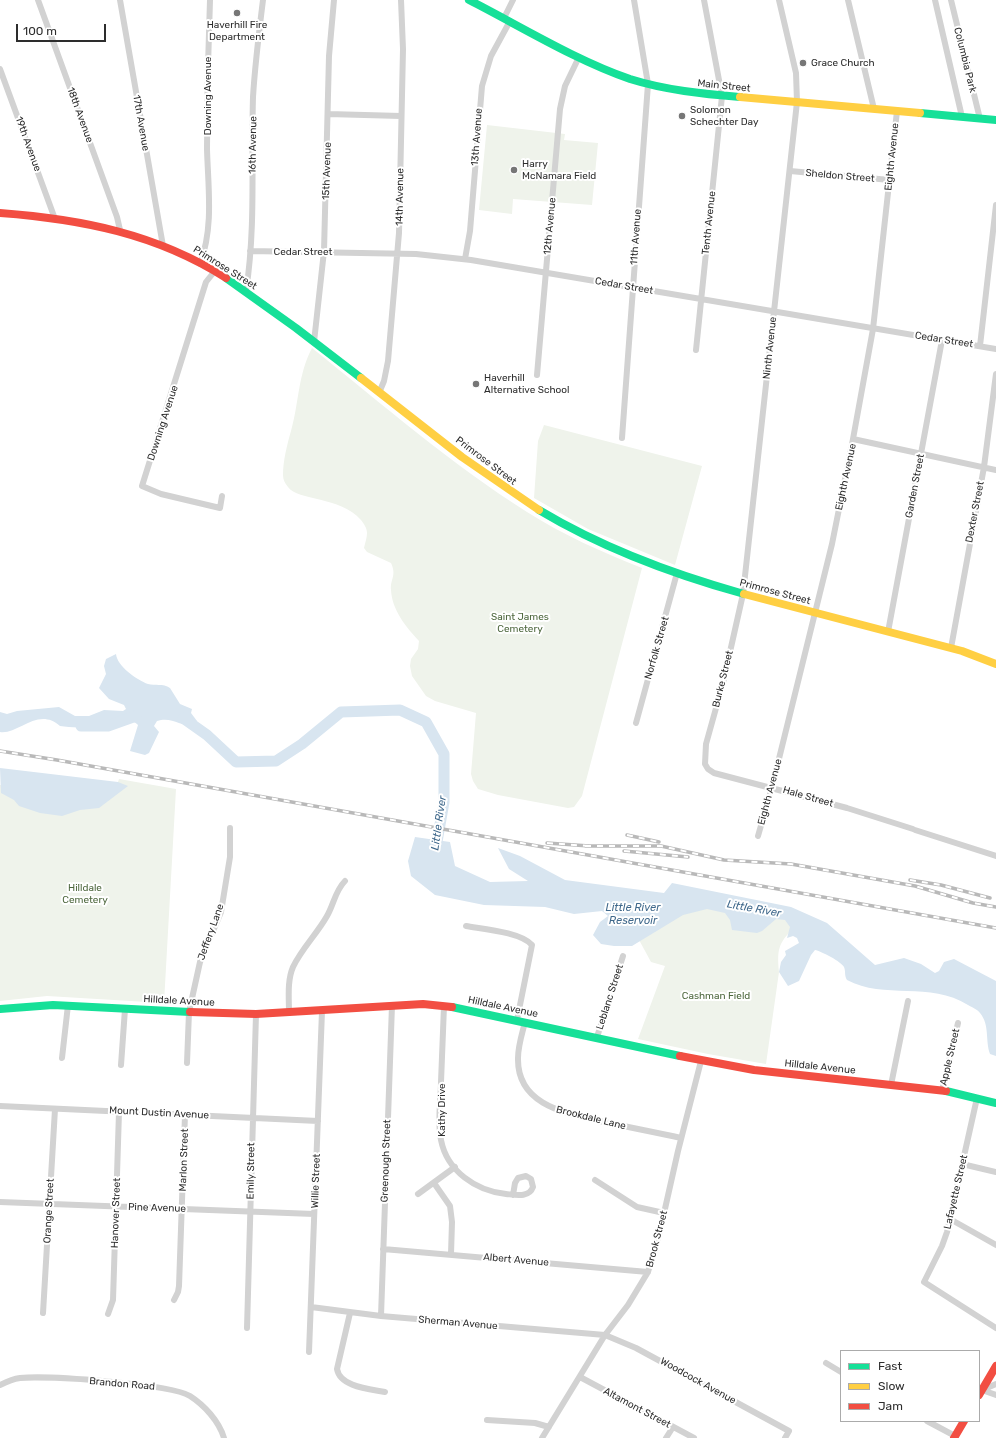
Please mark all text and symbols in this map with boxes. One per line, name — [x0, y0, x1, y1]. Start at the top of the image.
marker: Haverhill Fire Department — [232, 8, 242, 18]
scale bar — [18, 16, 108, 42]
place label: Haverhill Fire Department — [207, 19, 267, 42]
text: 100 m — [23, 24, 57, 38]
street label: Columbia Park — [951, 26, 979, 94]
street label: Downing Avenue — [202, 57, 214, 135]
place label: Grace Church — [811, 57, 875, 69]
marker: Grace Church — [798, 58, 808, 68]
street label: Main Street — [697, 77, 751, 95]
street label: 18th Avenue — [64, 86, 96, 144]
street label: 17th Avenue — [130, 94, 152, 152]
place label: Solomon Schechter Day — [690, 104, 759, 128]
street label: 13th Avenue — [469, 108, 485, 166]
marker: Solomon Schechter Day — [677, 111, 687, 121]
street label: 19th Avenue — [12, 115, 44, 173]
street label: 16th Avenue — [246, 116, 260, 174]
street label: Eighth Avenue — [882, 123, 902, 191]
street label: 15th Avenue — [320, 142, 334, 200]
place label: Harry McNamara Field — [522, 158, 596, 182]
marker: Harry McNamara Field — [509, 165, 519, 175]
street label: Sheldon Street — [805, 167, 875, 185]
street label: 14th Avenue — [393, 168, 407, 226]
street label: Tenth Avenue — [700, 191, 718, 255]
street label: 12th Avenue — [542, 197, 558, 255]
street label: 11th Avenue — [628, 209, 644, 265]
street label: Primrose Street — [191, 244, 259, 292]
street label: Cedar Street — [274, 246, 332, 258]
street label: Cedar Street — [594, 275, 654, 297]
street label: Ninth Avenue — [761, 316, 779, 380]
street label: Cedar Street — [914, 329, 974, 351]
place label: Haverhill Alternative School — [484, 372, 569, 396]
marker: Haverhill Alternative School — [471, 379, 481, 389]
street label: Downing Avenue — [145, 384, 181, 462]
street label: Primrose Street — [453, 434, 519, 488]
street label: Eighth Avenue — [833, 443, 859, 511]
street label: Garden Street — [903, 453, 927, 519]
street label: Dexter Street — [963, 480, 987, 544]
street label: Primrose Street — [738, 577, 812, 607]
park label: Saint James Cemetery — [491, 611, 549, 634]
street label: Norfolk Street — [642, 615, 672, 681]
street label: Burke Street — [710, 649, 736, 709]
street label: Eighth Avenue — [755, 758, 785, 826]
street label: Hale Street — [781, 784, 835, 810]
water label: Little River — [429, 795, 449, 851]
park label: Hilldale Cemetery — [62, 882, 108, 906]
water label: Little River — [726, 898, 782, 920]
water label: Little River Reservoir — [606, 901, 660, 927]
street label: Jeffery Lane — [195, 902, 227, 962]
street label: Leblanc Street — [594, 963, 626, 1031]
park label: Cashman Field — [682, 990, 750, 1002]
street label: Hilldale Avenue — [143, 993, 215, 1009]
street label: Hilldale Avenue — [467, 994, 539, 1020]
street label: Apple Street — [938, 1027, 962, 1087]
street label: Hilldale Avenue — [784, 1057, 856, 1077]
street label: Kathy Drive — [436, 1083, 448, 1137]
street label: Mount Dustin Avenue — [109, 1104, 209, 1122]
street label: Brookdale Lane — [555, 1104, 627, 1132]
street label: Greenough Street — [379, 1119, 393, 1203]
street label: Marlon Street — [177, 1128, 191, 1192]
street label: Emily Street — [245, 1143, 257, 1199]
street label: Willie Street — [309, 1153, 323, 1209]
street label: Lafayette Street — [942, 1154, 970, 1230]
street label: Orange Street — [41, 1178, 57, 1244]
street label: Hanover Street — [109, 1178, 123, 1248]
street label: Pine Avenue — [128, 1201, 186, 1215]
street label: Brook Street — [644, 1209, 670, 1269]
street label: Albert Avenue — [483, 1251, 549, 1269]
street label: Sherman Avenue — [418, 1314, 498, 1332]
legend — [840, 1350, 980, 1422]
street label: Woodcock Avenue — [658, 1355, 738, 1407]
text: Fast — [878, 1359, 902, 1373]
street label: Brandon Road — [89, 1375, 155, 1393]
text: Slow — [878, 1379, 905, 1393]
street label: Altamont Street — [601, 1385, 673, 1431]
text: Jam — [878, 1399, 903, 1413]

